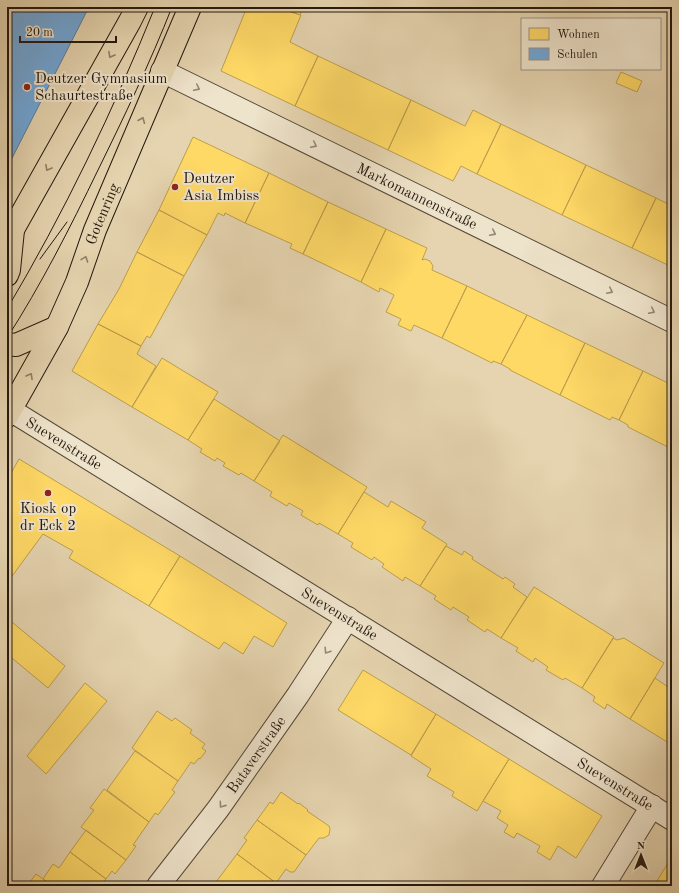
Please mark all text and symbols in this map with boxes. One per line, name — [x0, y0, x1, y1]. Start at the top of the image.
scale bar — [20, 18, 116, 44]
legend — [521, 18, 661, 70]
text: 20 m — [26, 27, 53, 39]
text: Wohnen — [557, 29, 600, 41]
text: Schulen — [557, 49, 598, 61]
one-way arrow — [109, 51, 116, 58]
place label: Deutzer Gymnasium Schaurtestraße — [35, 72, 167, 104]
marker: Deutzer Gymnasium Schaurtestraße — [22, 82, 32, 92]
one-way arrow — [193, 83, 200, 91]
one-way arrow — [137, 116, 145, 123]
one-way arrow — [310, 140, 317, 148]
street label: Markomannenstraße — [354, 162, 479, 233]
one-way arrow — [45, 164, 52, 171]
place label: Deutzer Asia Imbiss — [183, 172, 259, 204]
street label: Gotenring — [84, 182, 123, 247]
marker: Deutzer Asia Imbiss — [170, 182, 180, 192]
one-way arrow — [489, 229, 497, 236]
one-way arrow — [80, 255, 89, 262]
one-way arrow — [606, 286, 613, 294]
one-way arrow — [648, 307, 655, 314]
one-way arrow — [25, 373, 32, 380]
street label: Suevenstraße — [22, 415, 104, 474]
marker: Kiosk op dr Eck 2 — [43, 488, 53, 498]
place label: Kiosk op dr Eck 2 — [20, 502, 76, 534]
street label: Suevenstraße — [298, 586, 380, 644]
one-way arrow — [324, 647, 332, 654]
street label: Bataverstraße — [225, 714, 290, 797]
street label: Suevenstraße — [574, 756, 655, 814]
one-way arrow — [219, 800, 226, 807]
north arrow — [621, 835, 661, 875]
text: N — [637, 841, 646, 852]

